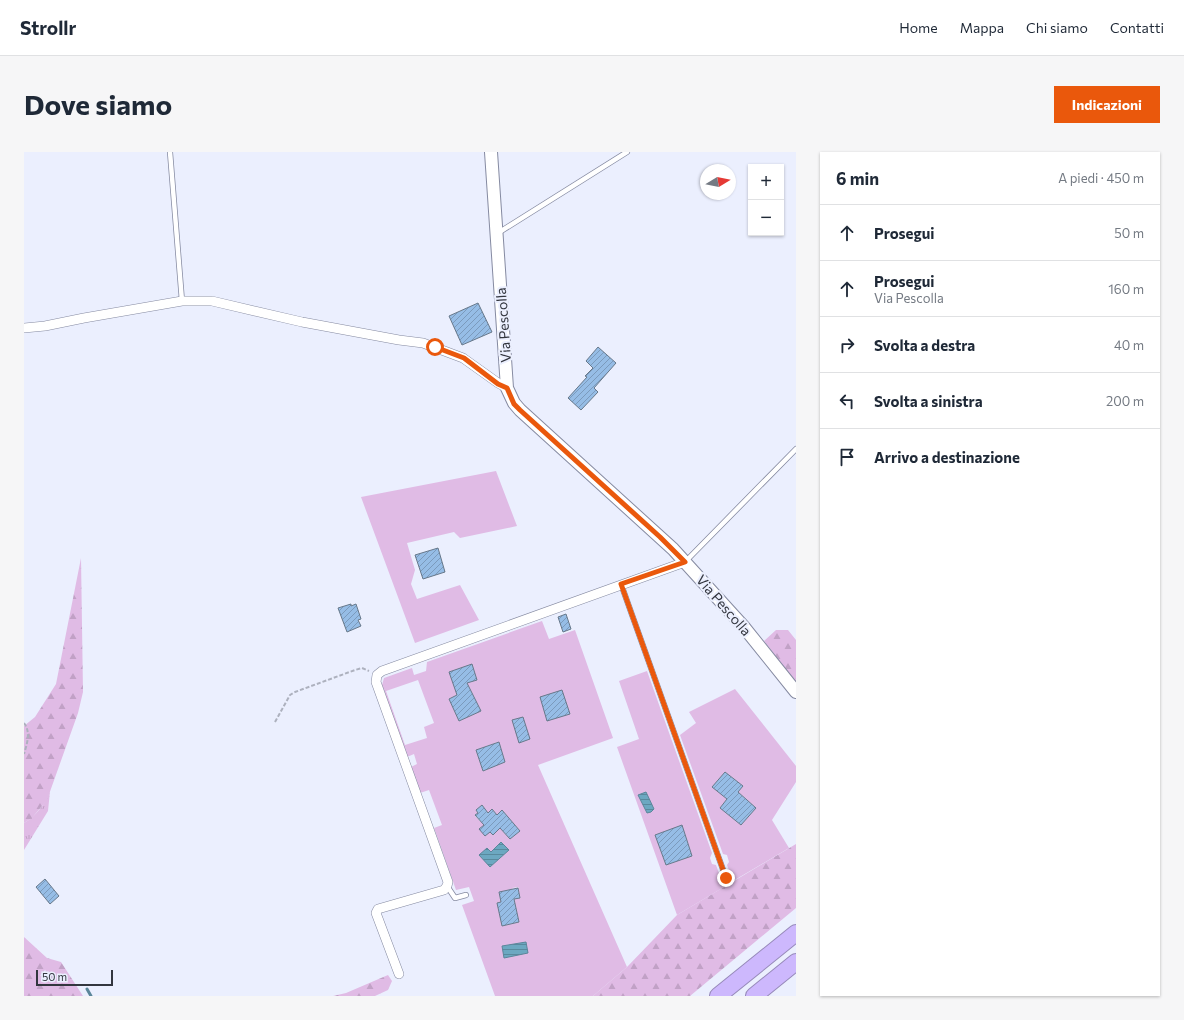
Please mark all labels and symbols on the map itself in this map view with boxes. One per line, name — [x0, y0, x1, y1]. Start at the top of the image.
north arrow — [700, 164, 736, 200]
street label: Via Pescolla — [492, 287, 514, 363]
route start — [426, 338, 444, 356]
street label: Via Pescolla — [693, 571, 755, 639]
route end — [717, 869, 735, 887]
scale bar — [36, 968, 113, 987]

